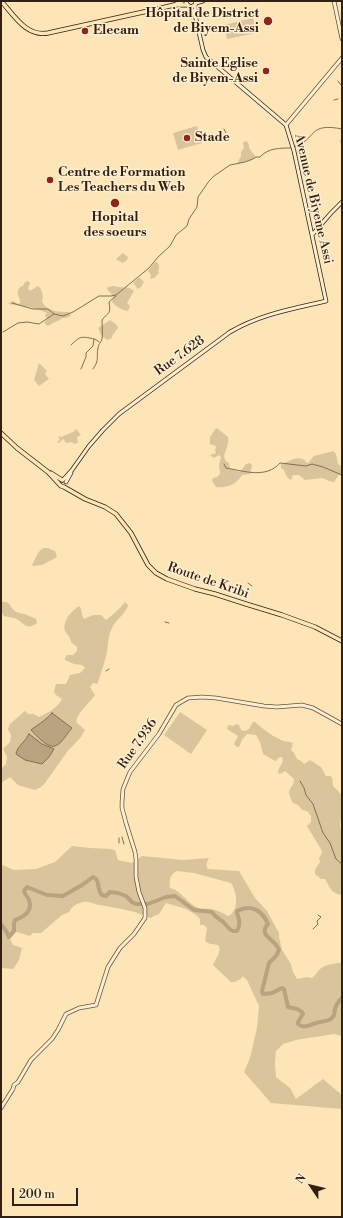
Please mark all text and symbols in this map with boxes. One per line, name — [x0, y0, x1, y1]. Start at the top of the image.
place label: Hôpital de District de Biyem-Assi — [145, 6, 259, 37]
marker: Hôpital de District de Biyem-Assi — [262, 15, 274, 27]
place label: Elecam — [93, 23, 139, 39]
marker: Elecam — [80, 26, 90, 36]
place label: Sainte Eglise de Biyem-Assi — [172, 56, 258, 87]
marker: Sainte Eglise de Biyem-Assi — [261, 66, 271, 76]
place label: Stade — [195, 130, 230, 146]
street label: Avenue de Biyeme Assi — [290, 132, 336, 266]
marker: Stade — [182, 133, 192, 143]
place label: Centre de Formation Les Teachers du Web — [58, 165, 185, 196]
marker: Centre de Formation Les Teachers du Web — [45, 175, 55, 185]
marker: Hopital des soeurs — [109, 197, 121, 209]
place label: Hopital des soeurs — [83, 210, 147, 241]
street label: Rue 7.628 — [152, 333, 208, 379]
street label: Route de Kribi — [165, 560, 251, 602]
street label: Rue 7.936 — [115, 716, 161, 772]
north arrow — [291, 1166, 331, 1206]
text: N — [293, 1172, 309, 1187]
scale bar — [14, 1180, 80, 1206]
text: 200 m — [19, 1187, 55, 1202]

